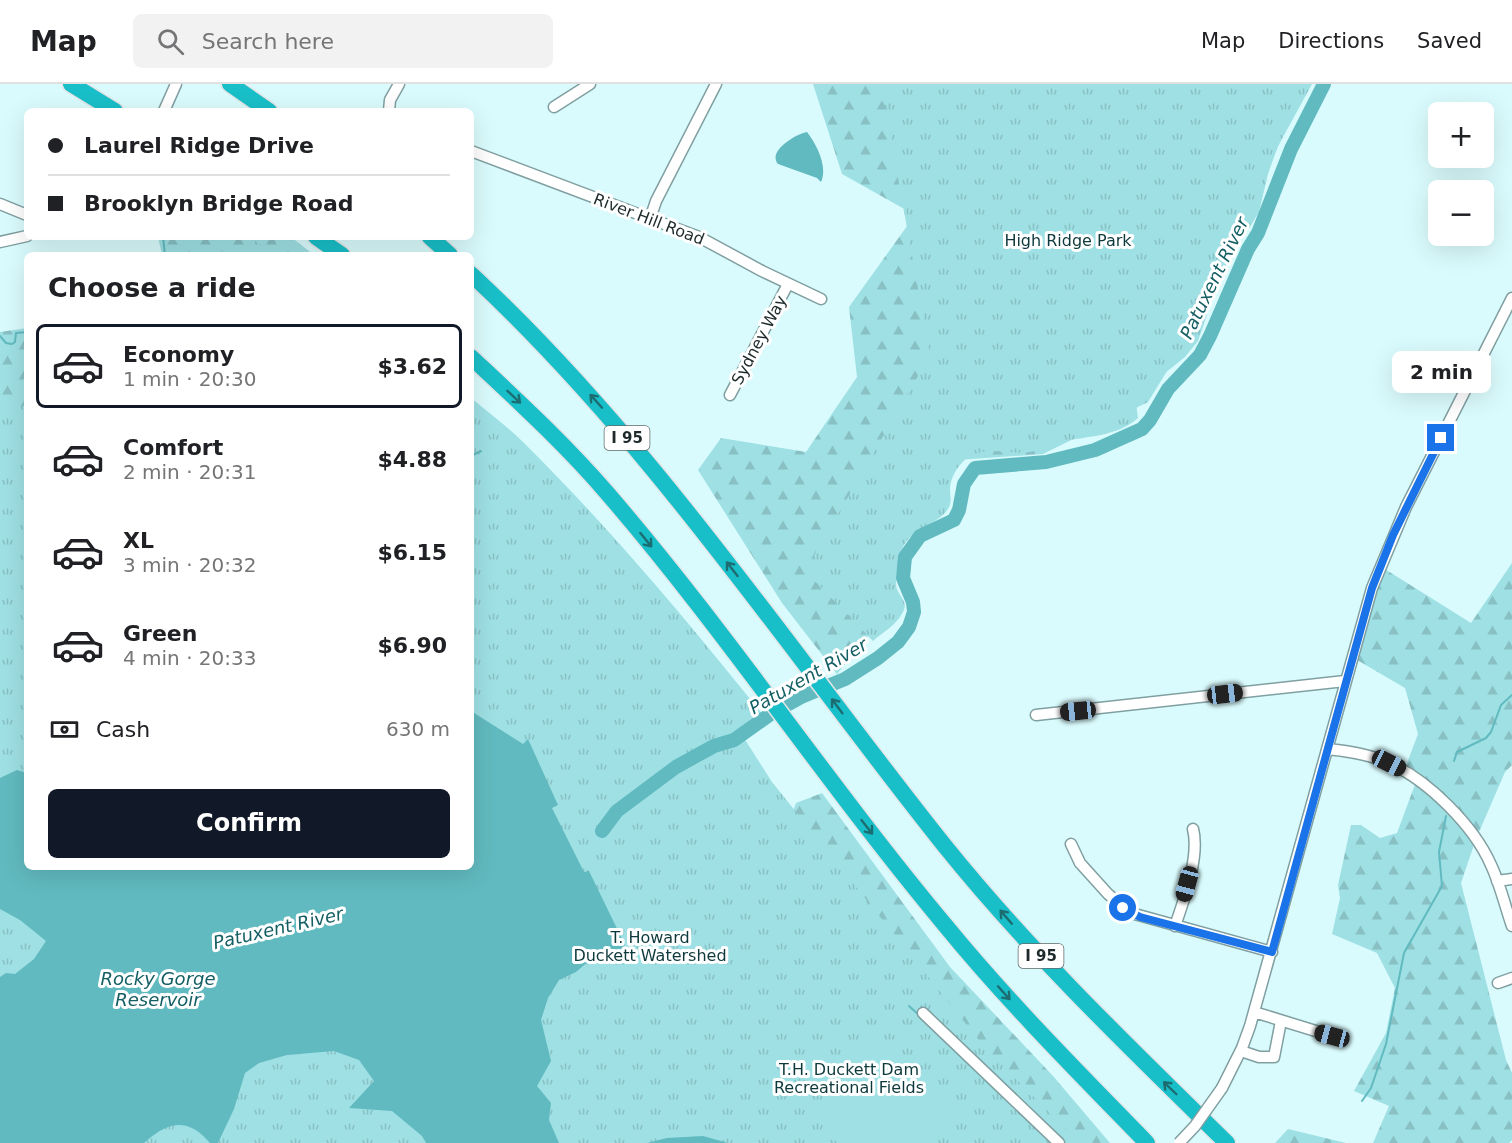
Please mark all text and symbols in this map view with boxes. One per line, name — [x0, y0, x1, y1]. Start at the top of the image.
search box — [133, 14, 553, 68]
text: Map — [30, 25, 97, 58]
icon: search — [154, 25, 187, 58]
text: Search here — [202, 29, 334, 54]
text: Map — [1201, 29, 1245, 53]
text: Directions — [1278, 29, 1384, 53]
text: Saved — [1417, 29, 1482, 53]
map controls — [1428, 102, 1494, 246]
button: + — [1428, 102, 1494, 168]
text: Laurel Ridge Drive — [84, 133, 314, 158]
button: − — [1428, 180, 1494, 246]
street label: River Hill Road — [591, 189, 707, 249]
text: Brooklyn Bridge Road — [84, 191, 354, 216]
water label: Patuxent River — [1175, 212, 1253, 342]
park label: High Ridge Park — [1004, 231, 1132, 250]
text: Choose a ride — [48, 272, 256, 303]
street label: Sydney Way — [728, 292, 790, 388]
icon: car — [51, 339, 105, 393]
text: Economy — [123, 342, 234, 367]
callout: 2 min — [1392, 351, 1490, 393]
text: $3.62 — [377, 354, 447, 379]
text: 2 min — [1410, 360, 1473, 384]
text: 1 min · 20:30 — [123, 367, 257, 391]
one-way arrow — [506, 390, 521, 404]
one-way arrow — [589, 394, 603, 409]
route end — [1427, 424, 1454, 451]
road number: I 95 — [604, 426, 650, 450]
icon: car — [51, 432, 105, 486]
text: Comfort — [123, 435, 223, 460]
text: $4.88 — [377, 447, 447, 472]
text: 2 min · 20:31 — [123, 460, 257, 484]
icon: car — [51, 525, 105, 579]
text: XL — [123, 528, 154, 553]
one-way arrow — [639, 532, 653, 547]
text: $6.15 — [377, 540, 447, 565]
text: 3 min · 20:32 — [123, 553, 257, 577]
one-way arrow — [725, 561, 738, 577]
icon: car — [51, 618, 105, 672]
text: Green — [123, 621, 197, 646]
text: $6.90 — [377, 633, 447, 658]
water label: Patuxent River — [745, 633, 872, 718]
text: 4 min · 20:33 — [123, 646, 257, 670]
car — [1206, 683, 1244, 705]
one-way arrow — [831, 699, 843, 715]
car — [1059, 700, 1097, 722]
icon: cash — [48, 713, 81, 746]
text: Cash — [96, 717, 150, 742]
text: 630 m — [386, 717, 450, 741]
car — [1369, 747, 1409, 779]
button: Confirm — [48, 789, 450, 858]
one-way arrow — [860, 818, 873, 834]
car — [1174, 864, 1200, 904]
route start — [1109, 894, 1136, 921]
water label: Patuxent River — [211, 902, 347, 953]
one-way arrow — [999, 910, 1013, 925]
park label: T. Howard Duckett Watershed — [573, 928, 727, 965]
road number: I 95 — [1018, 944, 1064, 968]
water label: Rocky Gorge Reservoir — [100, 968, 216, 1010]
one-way arrow — [997, 985, 1011, 1000]
car — [1312, 1023, 1352, 1049]
park label: T.H. Duckett Dam Recreational Fields — [774, 1060, 924, 1097]
one-way arrow — [1163, 1080, 1178, 1095]

